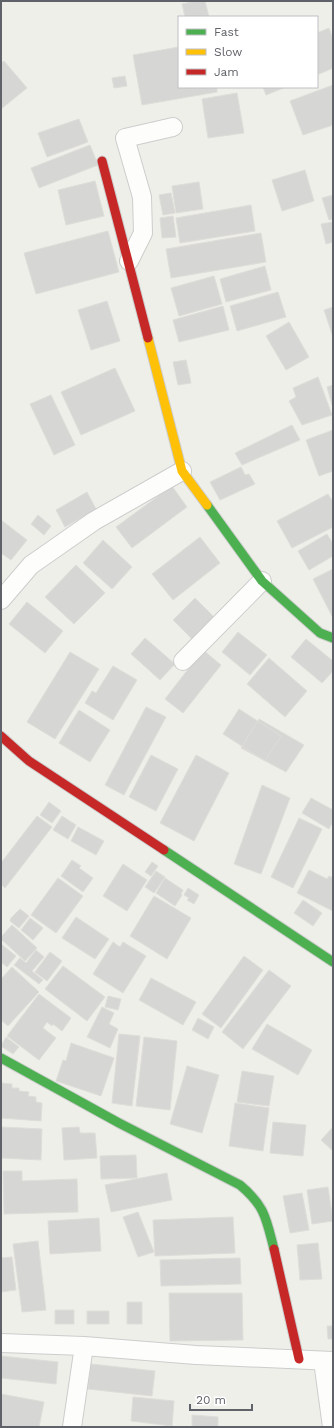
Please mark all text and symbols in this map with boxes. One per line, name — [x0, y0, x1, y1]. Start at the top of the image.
legend — [178, 16, 318, 88]
text: Fast — [214, 25, 239, 39]
text: Slow — [214, 45, 242, 59]
text: Jam — [214, 65, 239, 79]
scale bar — [190, 1386, 252, 1412]
text: 20 m — [196, 1393, 226, 1407]

